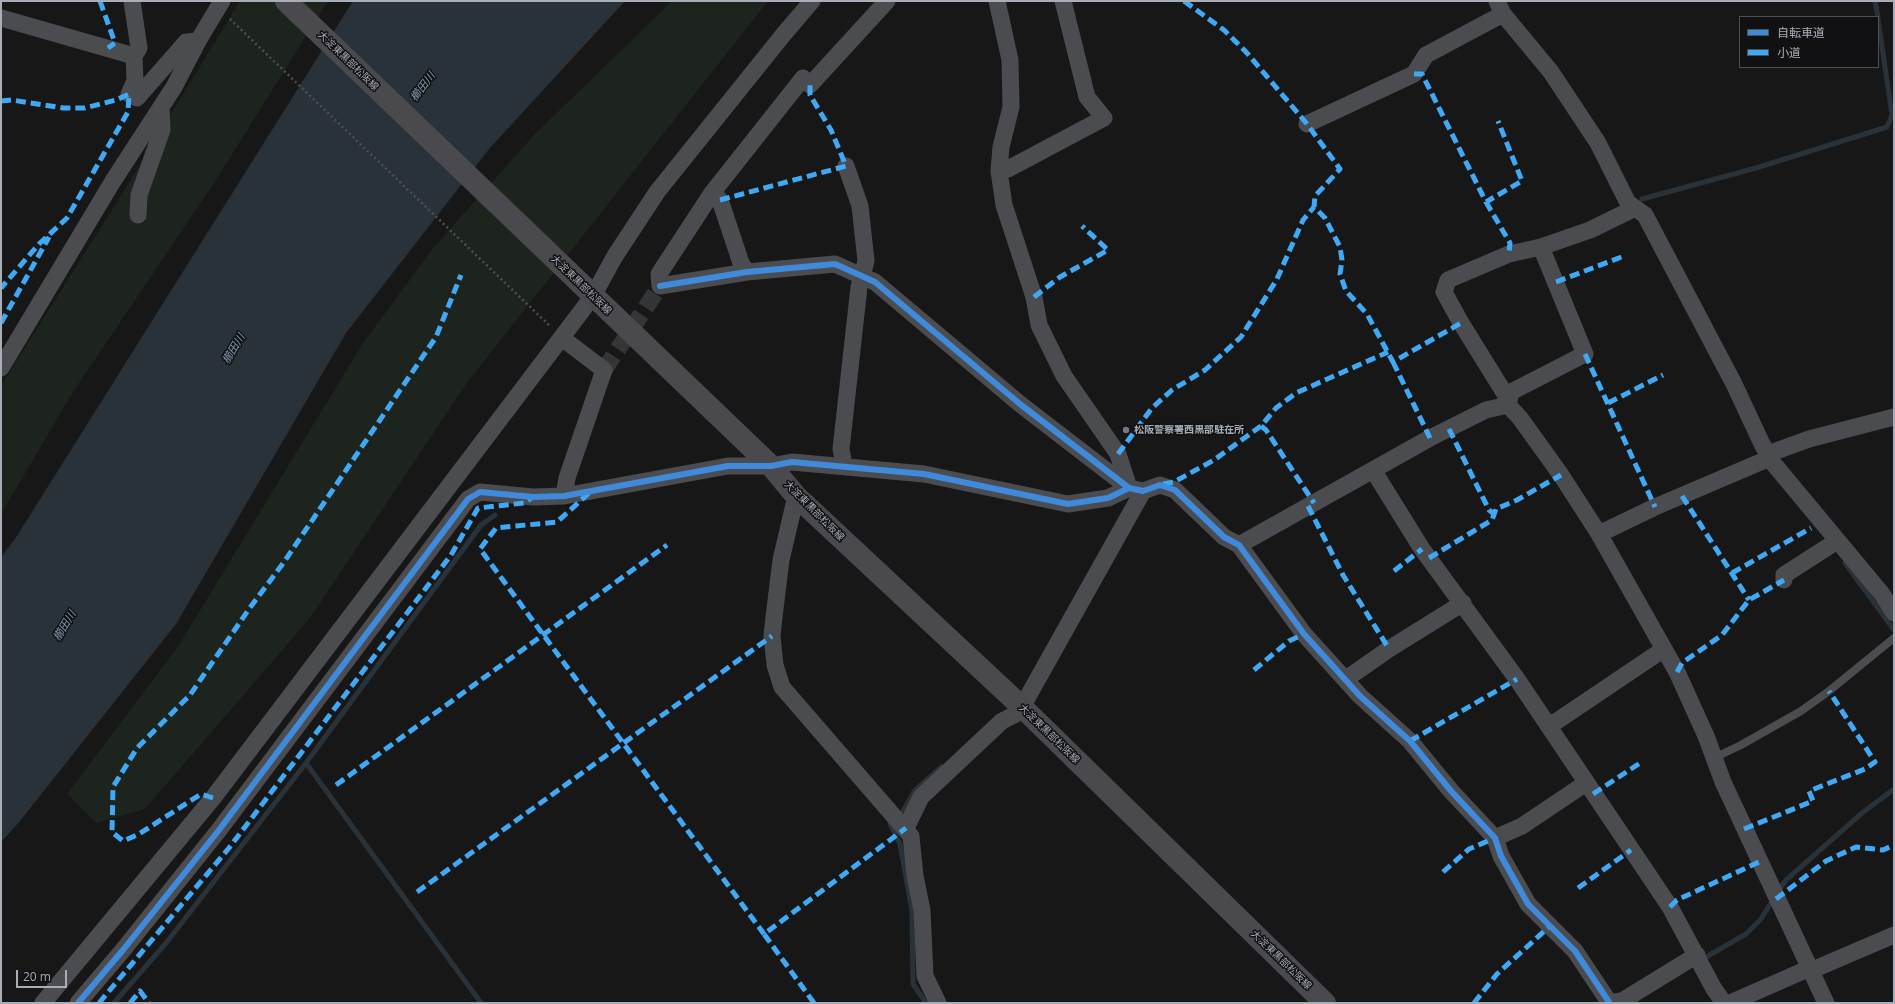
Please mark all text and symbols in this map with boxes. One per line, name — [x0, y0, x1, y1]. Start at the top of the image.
legend — [1739, 16, 1879, 68]
text: 自転車道 — [1777, 24, 1825, 41]
street label: 大淀東黒部松阪線 — [315, 29, 381, 93]
text: 小道 — [1777, 44, 1801, 61]
water label: 櫛田川 — [408, 70, 438, 104]
street label: 大淀東黒部松阪線 — [548, 253, 614, 317]
water label: 櫛田川 — [220, 331, 248, 367]
place label: 松阪警察署西黒部駐在所 — [1134, 424, 1244, 436]
marker: 松阪警察署西黒部駐在所 — [1121, 425, 1131, 435]
street label: 大淀東黒部松阪線 — [781, 478, 847, 544]
water label: 櫛田川 — [51, 608, 79, 644]
street label: 大淀東黒部松阪線 — [1016, 702, 1082, 766]
street label: 大淀東黒部松阪線 — [1248, 928, 1314, 992]
scale bar — [18, 962, 69, 988]
text: 20 m — [23, 968, 51, 985]

